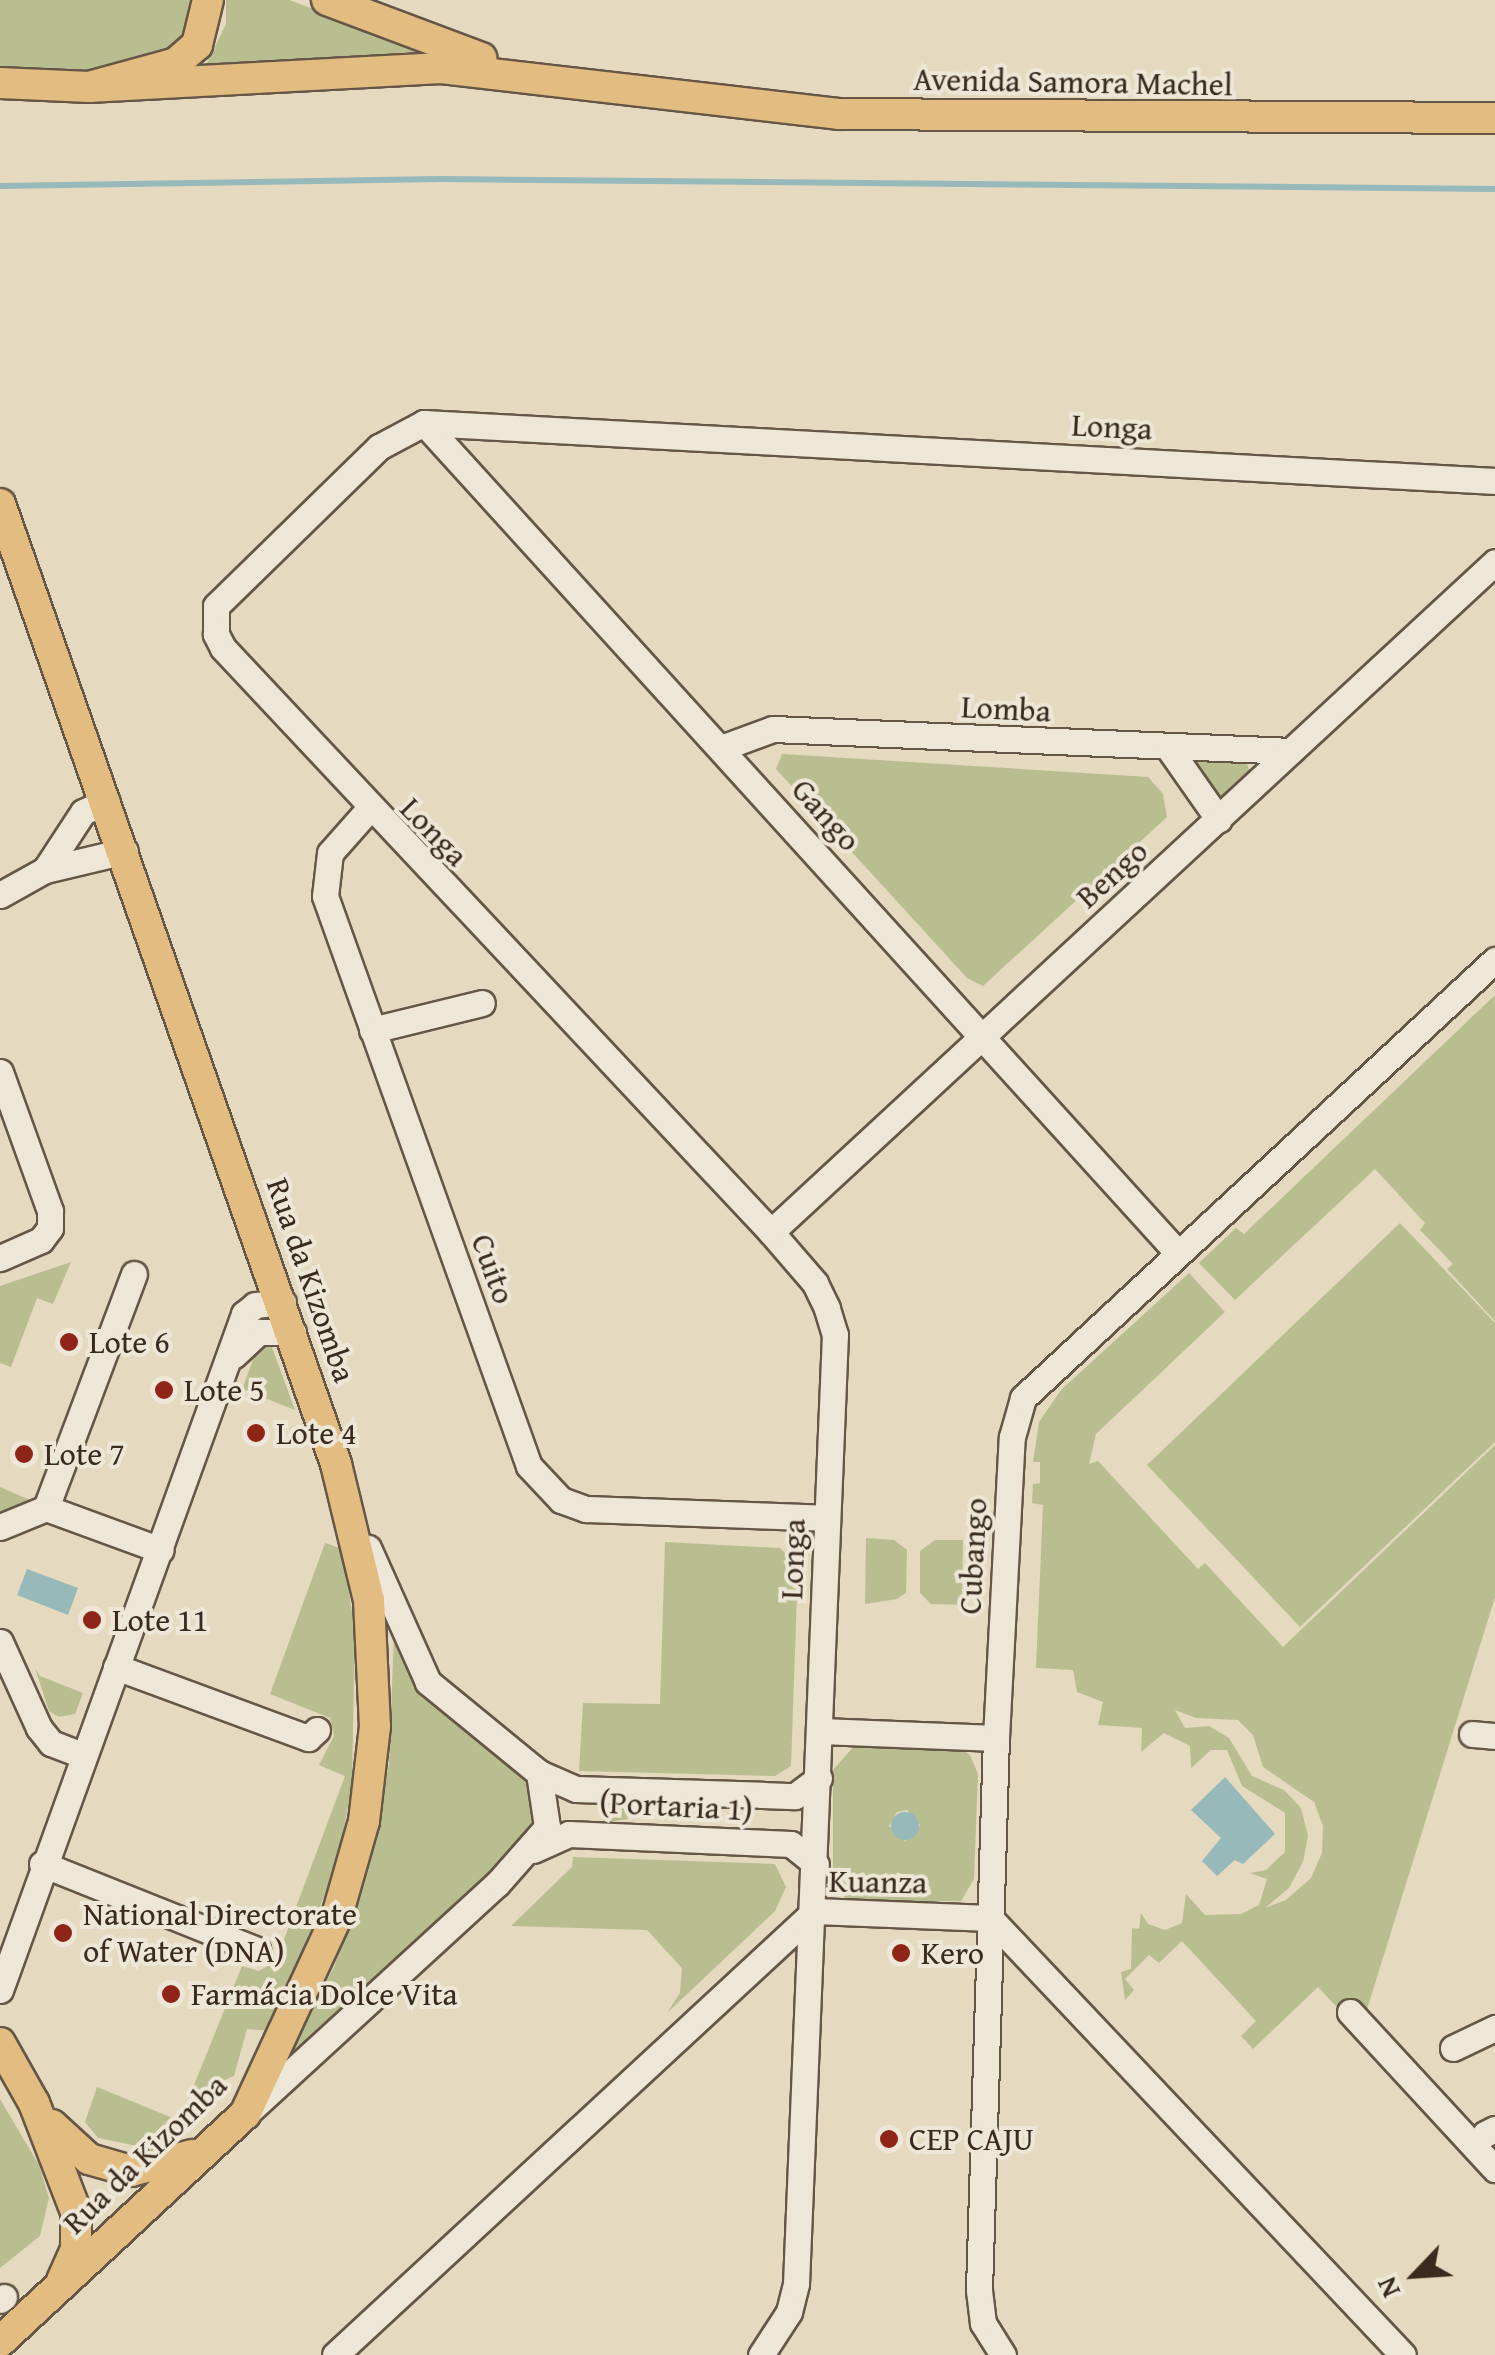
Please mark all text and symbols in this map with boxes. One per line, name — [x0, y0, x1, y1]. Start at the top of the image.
street label: Avenida Samora Machel — [913, 60, 1233, 104]
street label: Longa — [1071, 406, 1153, 448]
street label: Lomba — [960, 687, 1052, 731]
street label: Gango — [784, 771, 868, 859]
street label: Longa — [392, 790, 476, 874]
street label: Bengo — [1068, 832, 1156, 916]
street label: Rua da Kizomba — [258, 1173, 364, 1387]
street label: Cuito — [463, 1229, 523, 1309]
place label: Lote 6 — [89, 1323, 170, 1361]
marker: Lote 6 — [58, 1331, 80, 1353]
place label: Lote 5 — [184, 1371, 265, 1409]
marker: Lote 5 — [153, 1379, 175, 1401]
place label: Lote 4 — [276, 1414, 357, 1452]
marker: Lote 4 — [245, 1422, 267, 1444]
place label: Lote 7 — [44, 1435, 125, 1473]
marker: Lote 7 — [13, 1443, 35, 1465]
street label: Cubango — [951, 1497, 995, 1615]
street label: Longa — [772, 1518, 814, 1600]
place label: Lote 11 — [112, 1601, 208, 1639]
marker: Lote 11 — [81, 1609, 103, 1631]
street label: (Portaria 1) — [598, 1783, 754, 1829]
street label: Kuanza — [828, 1862, 928, 1902]
place label: National Directorate of Water (DNA) — [83, 1896, 357, 1971]
marker: National Directorate of Water (DNA) — [52, 1922, 74, 1944]
place label: Kero — [921, 1934, 984, 1972]
marker: Kero — [890, 1942, 912, 1964]
place label: Farmácia Dolce Vita — [191, 1975, 458, 2013]
marker: Farmácia Dolce Vita — [160, 1983, 182, 2005]
street label: Rua da Kizomba — [55, 2066, 235, 2242]
place label: CEP CAJU — [909, 2120, 1034, 2158]
marker: CEP CAJU — [878, 2128, 900, 2150]
north arrow — [1365, 2225, 1465, 2325]
text: N — [1365, 2271, 1410, 2305]

